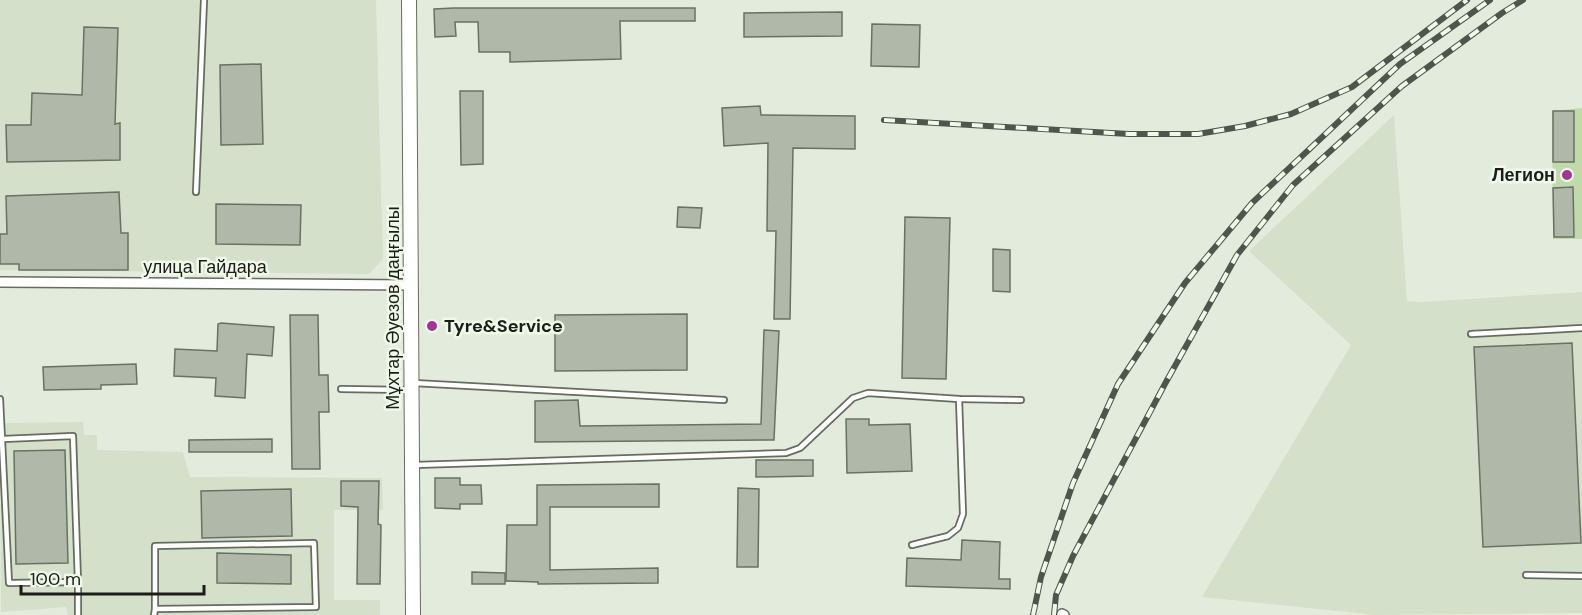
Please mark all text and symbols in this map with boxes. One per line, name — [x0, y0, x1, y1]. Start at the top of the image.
place label: Легион — [1492, 163, 1555, 187]
marker: Легион — [1560, 168, 1574, 182]
street label: Мұхтар Әуезов даңғылы — [381, 206, 405, 410]
street label: улица Гайдара — [143, 255, 268, 279]
place label: Tyre&Service — [444, 314, 563, 338]
marker: Tyre&Service — [425, 319, 439, 333]
scale bar — [21, 558, 204, 596]
text: 100 m — [30, 567, 81, 591]

